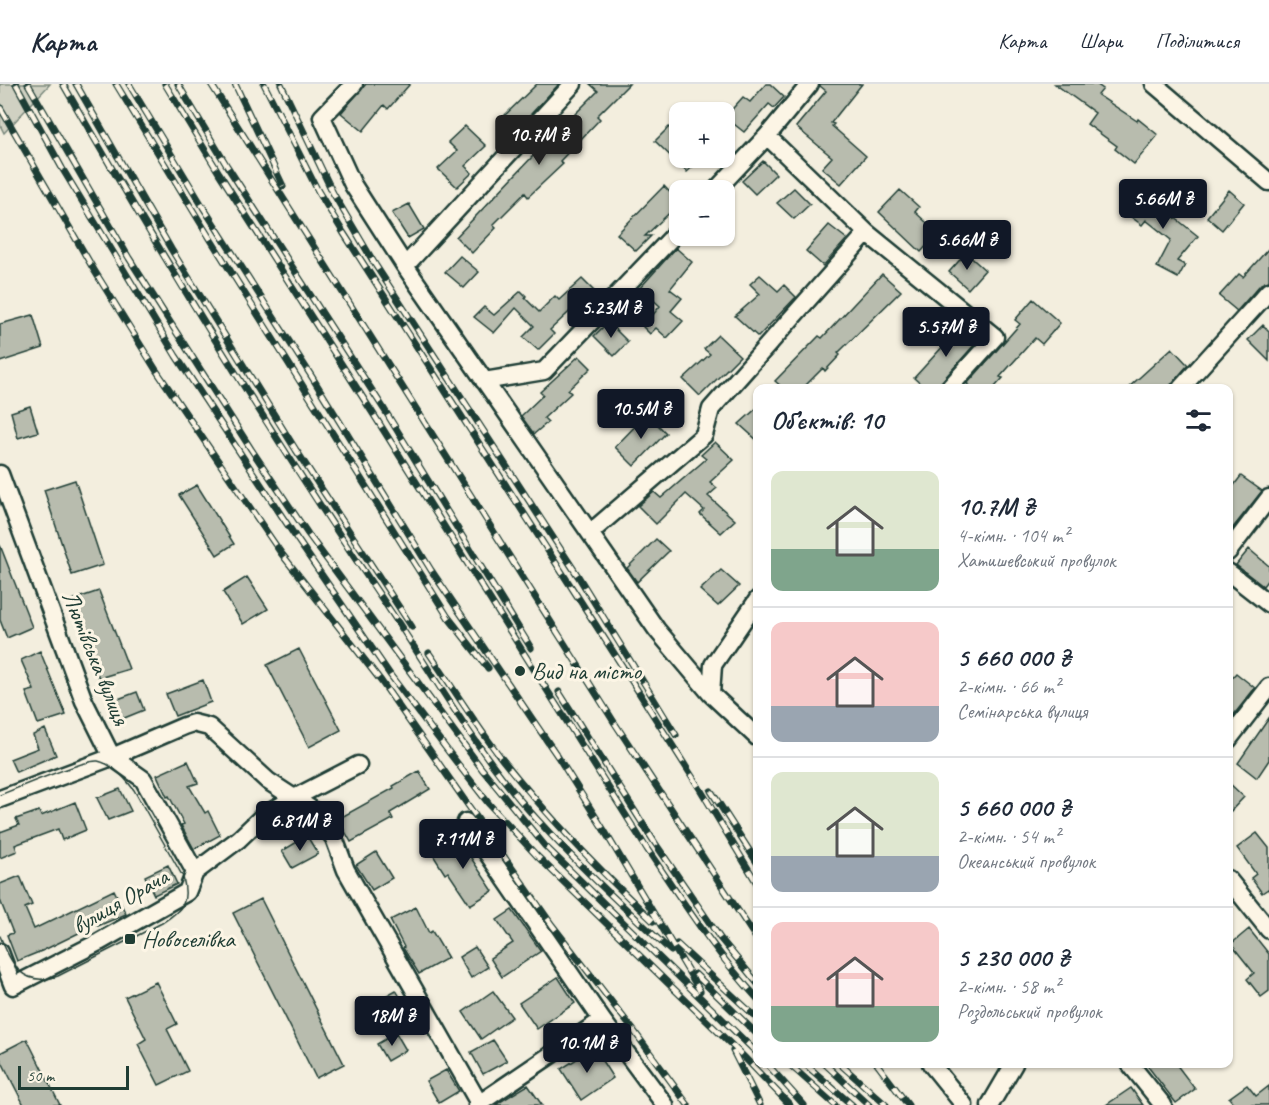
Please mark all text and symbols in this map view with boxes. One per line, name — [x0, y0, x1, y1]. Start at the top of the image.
text: Карта — [30, 24, 97, 59]
text: Карта — [998, 28, 1046, 54]
text: Шари — [1079, 28, 1123, 54]
text: Поділитися — [1156, 28, 1239, 54]
map controls — [669, 102, 735, 246]
button: + — [669, 102, 735, 168]
pin: 10.7M ₴ — [484, 115, 594, 166]
text: 10.7M ₴ — [509, 122, 569, 147]
pin: 5.66M ₴ — [1108, 179, 1218, 230]
button: − — [669, 180, 735, 246]
text: 5.66M ₴ — [1133, 186, 1193, 211]
pin: 5.66M ₴ — [912, 220, 1022, 271]
text: 5.66M ₴ — [937, 227, 997, 252]
pin: 5.23M ₴ — [556, 288, 666, 339]
text: 5.23M ₴ — [581, 295, 641, 320]
pin: 5.57M ₴ — [891, 307, 1001, 358]
text: 5.57M ₴ — [917, 314, 975, 339]
pin: 10.5M ₴ — [586, 389, 696, 440]
text: 10.5M ₴ — [611, 396, 671, 421]
text: Об’єктів: 10 — [771, 404, 883, 437]
icon: filters — [1182, 404, 1215, 437]
text: 10.7M ₴ — [957, 490, 1034, 523]
icon: home — [819, 495, 891, 567]
text: 4-кімн. · 104 m² — [957, 523, 1069, 548]
text: Хатишевський провулок — [957, 548, 1116, 573]
street label: Лютівська вулиця — [55, 587, 137, 731]
text: 5 660 000 ₴ — [957, 641, 1070, 674]
icon: home — [819, 646, 891, 718]
place label: Вид на місто — [532, 656, 642, 686]
marker: Вид на місто — [513, 664, 527, 678]
text: 2-кімн. · 66 m² — [957, 674, 1060, 699]
text: Семінарська вулиця — [957, 699, 1087, 724]
text: 5 660 000 ₴ — [957, 791, 1070, 824]
icon: home — [819, 796, 891, 868]
pin: 6.81M ₴ — [245, 801, 355, 852]
text: 6.81M ₴ — [270, 808, 330, 833]
pin: 7.11M ₴ — [408, 819, 518, 870]
text: 2-кімн. · 54 m² — [957, 824, 1060, 849]
text: 7.11M ₴ — [433, 826, 493, 851]
text: Океанський провулок — [957, 849, 1095, 874]
street label: вулиця Орача — [66, 861, 175, 941]
place label: Новоселівка — [142, 924, 236, 954]
marker: Новоселівка — [123, 932, 137, 946]
text: 5 230 000 ₴ — [957, 941, 1069, 974]
icon: home — [819, 946, 891, 1018]
text: 2-кімн. · 58 m² — [957, 974, 1060, 999]
pin: 18M ₴ — [350, 996, 434, 1047]
text: Роздольський провулок — [957, 999, 1102, 1024]
text: 18M ₴ — [369, 1003, 415, 1028]
pin: 10.1M ₴ — [532, 1023, 642, 1074]
text: 10.1M ₴ — [557, 1030, 617, 1055]
scale bar — [18, 1063, 129, 1090]
text: 50 m — [27, 1066, 54, 1086]

